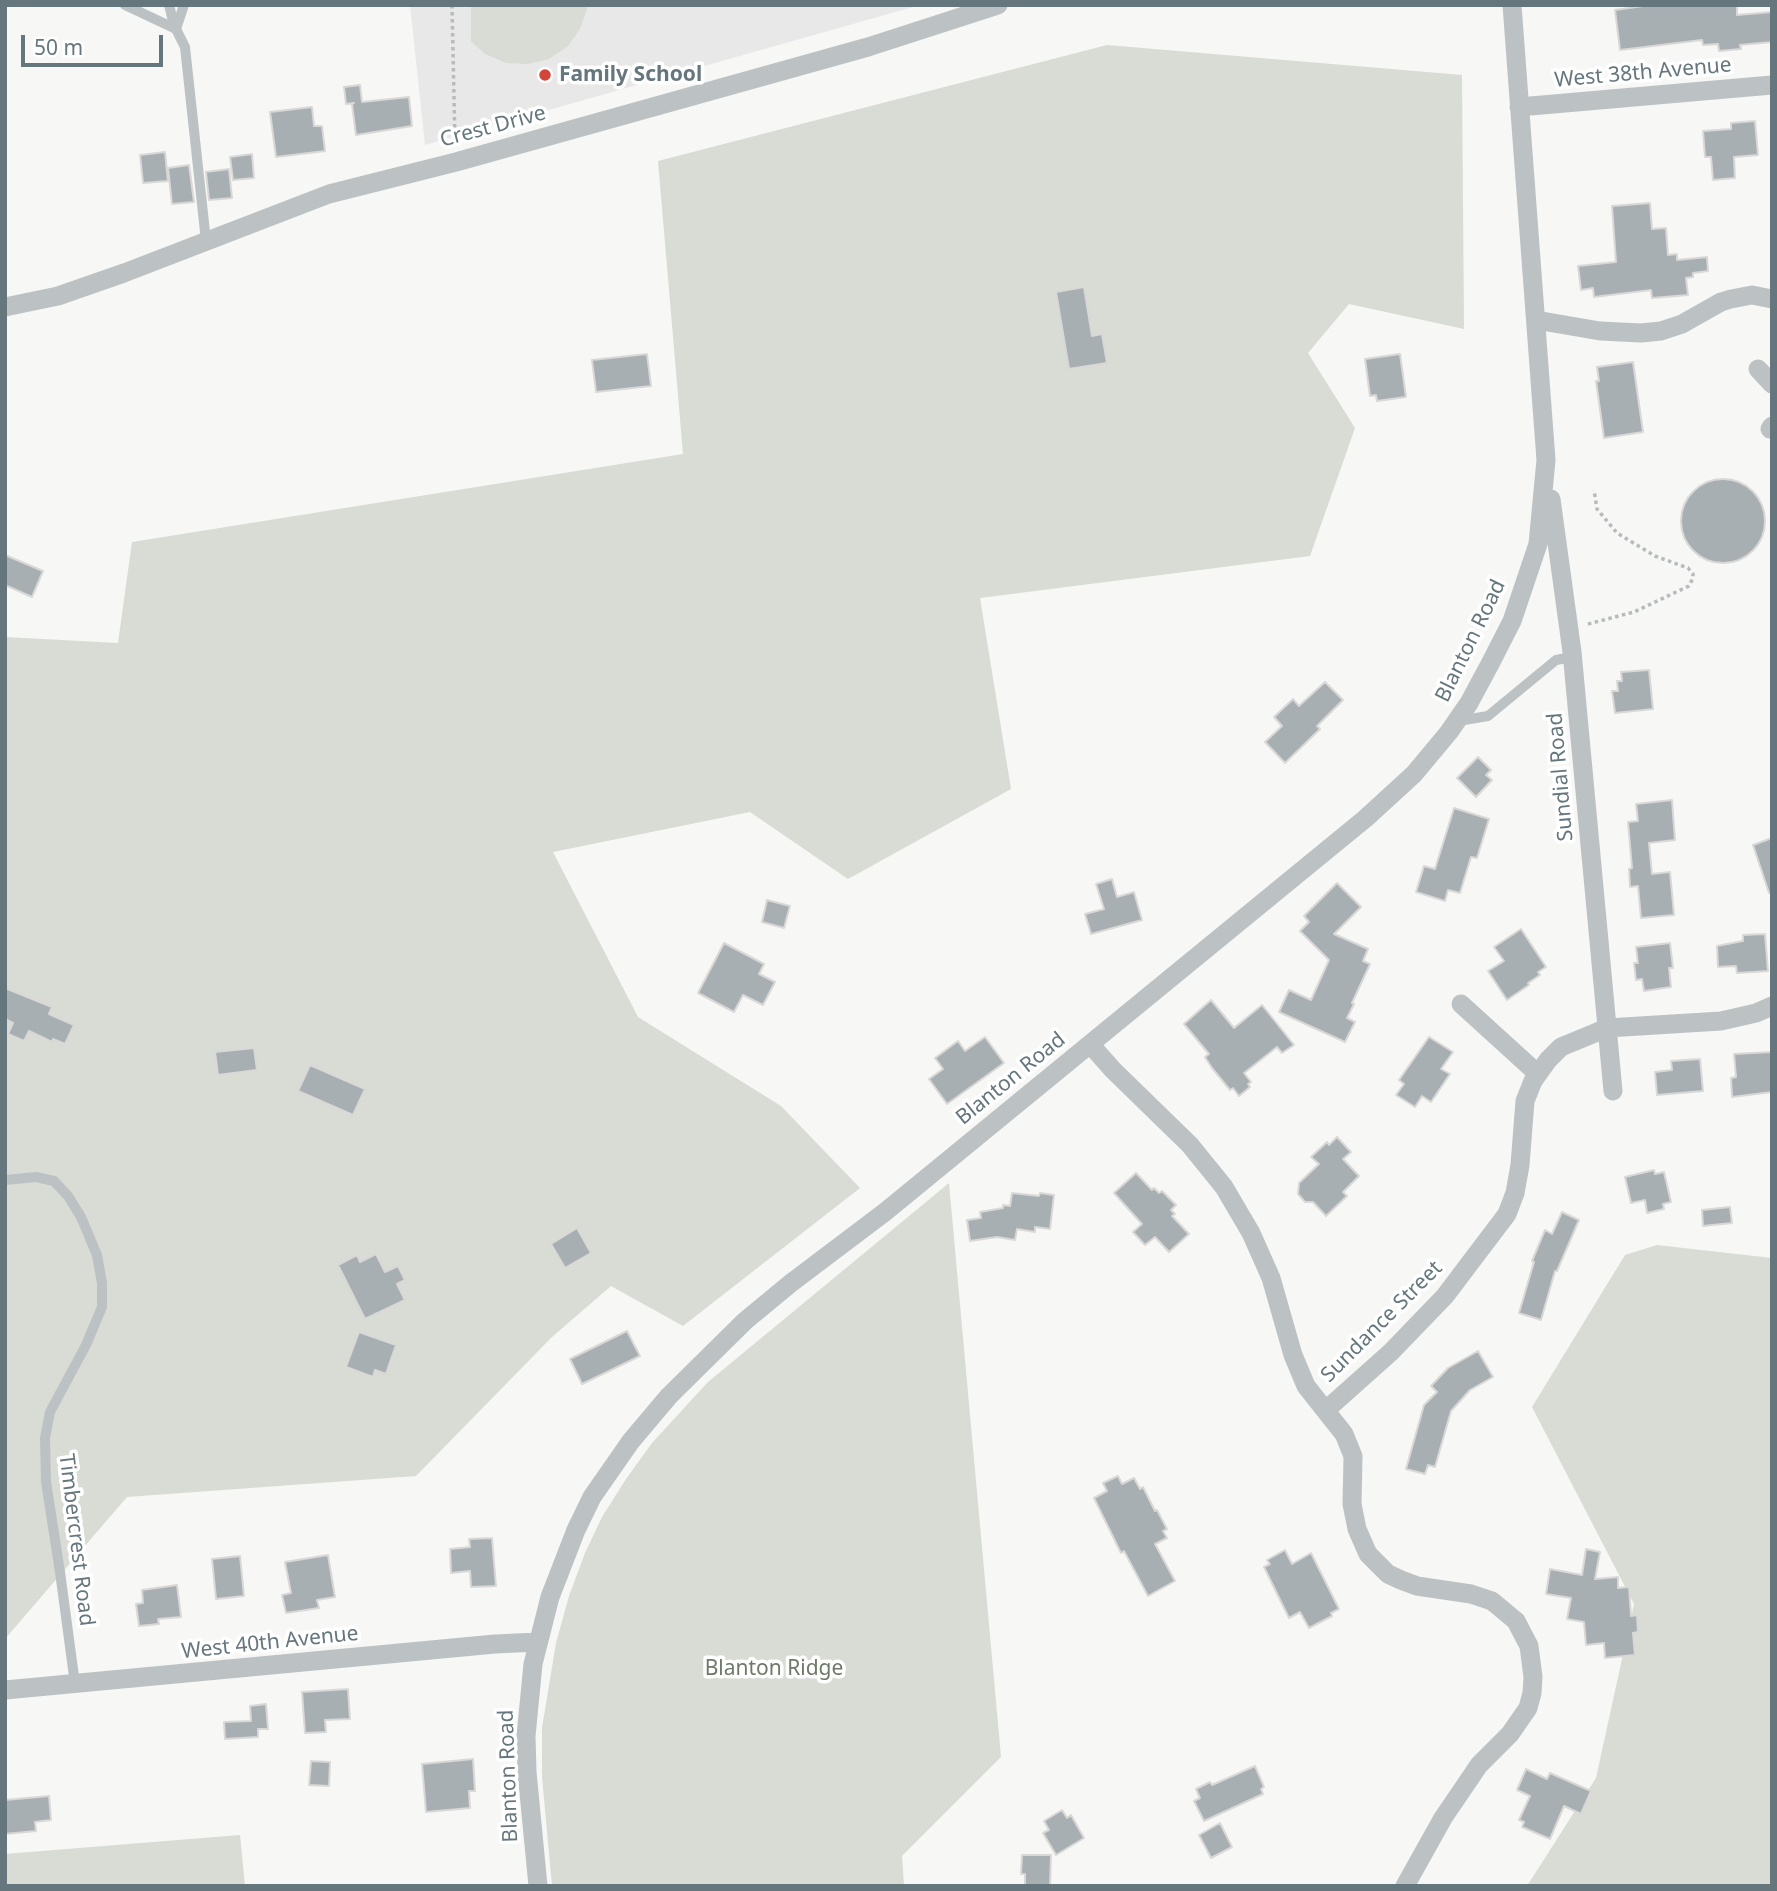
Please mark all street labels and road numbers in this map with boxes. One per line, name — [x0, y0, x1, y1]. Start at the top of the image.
street label: West 38th Avenue — [1553, 53, 1733, 93]
street label: Crest Drive — [437, 101, 549, 153]
street label: Blanton Road — [1431, 576, 1511, 706]
street label: Sundial Road — [1543, 712, 1579, 842]
street label: Blanton Road — [951, 1027, 1071, 1131]
street label: Sundance Street — [1316, 1256, 1448, 1388]
street label: Timbercrest Road — [53, 1452, 99, 1628]
street label: West 40th Avenue — [180, 1621, 360, 1665]
street label: Blanton Road — [494, 1709, 524, 1843]

